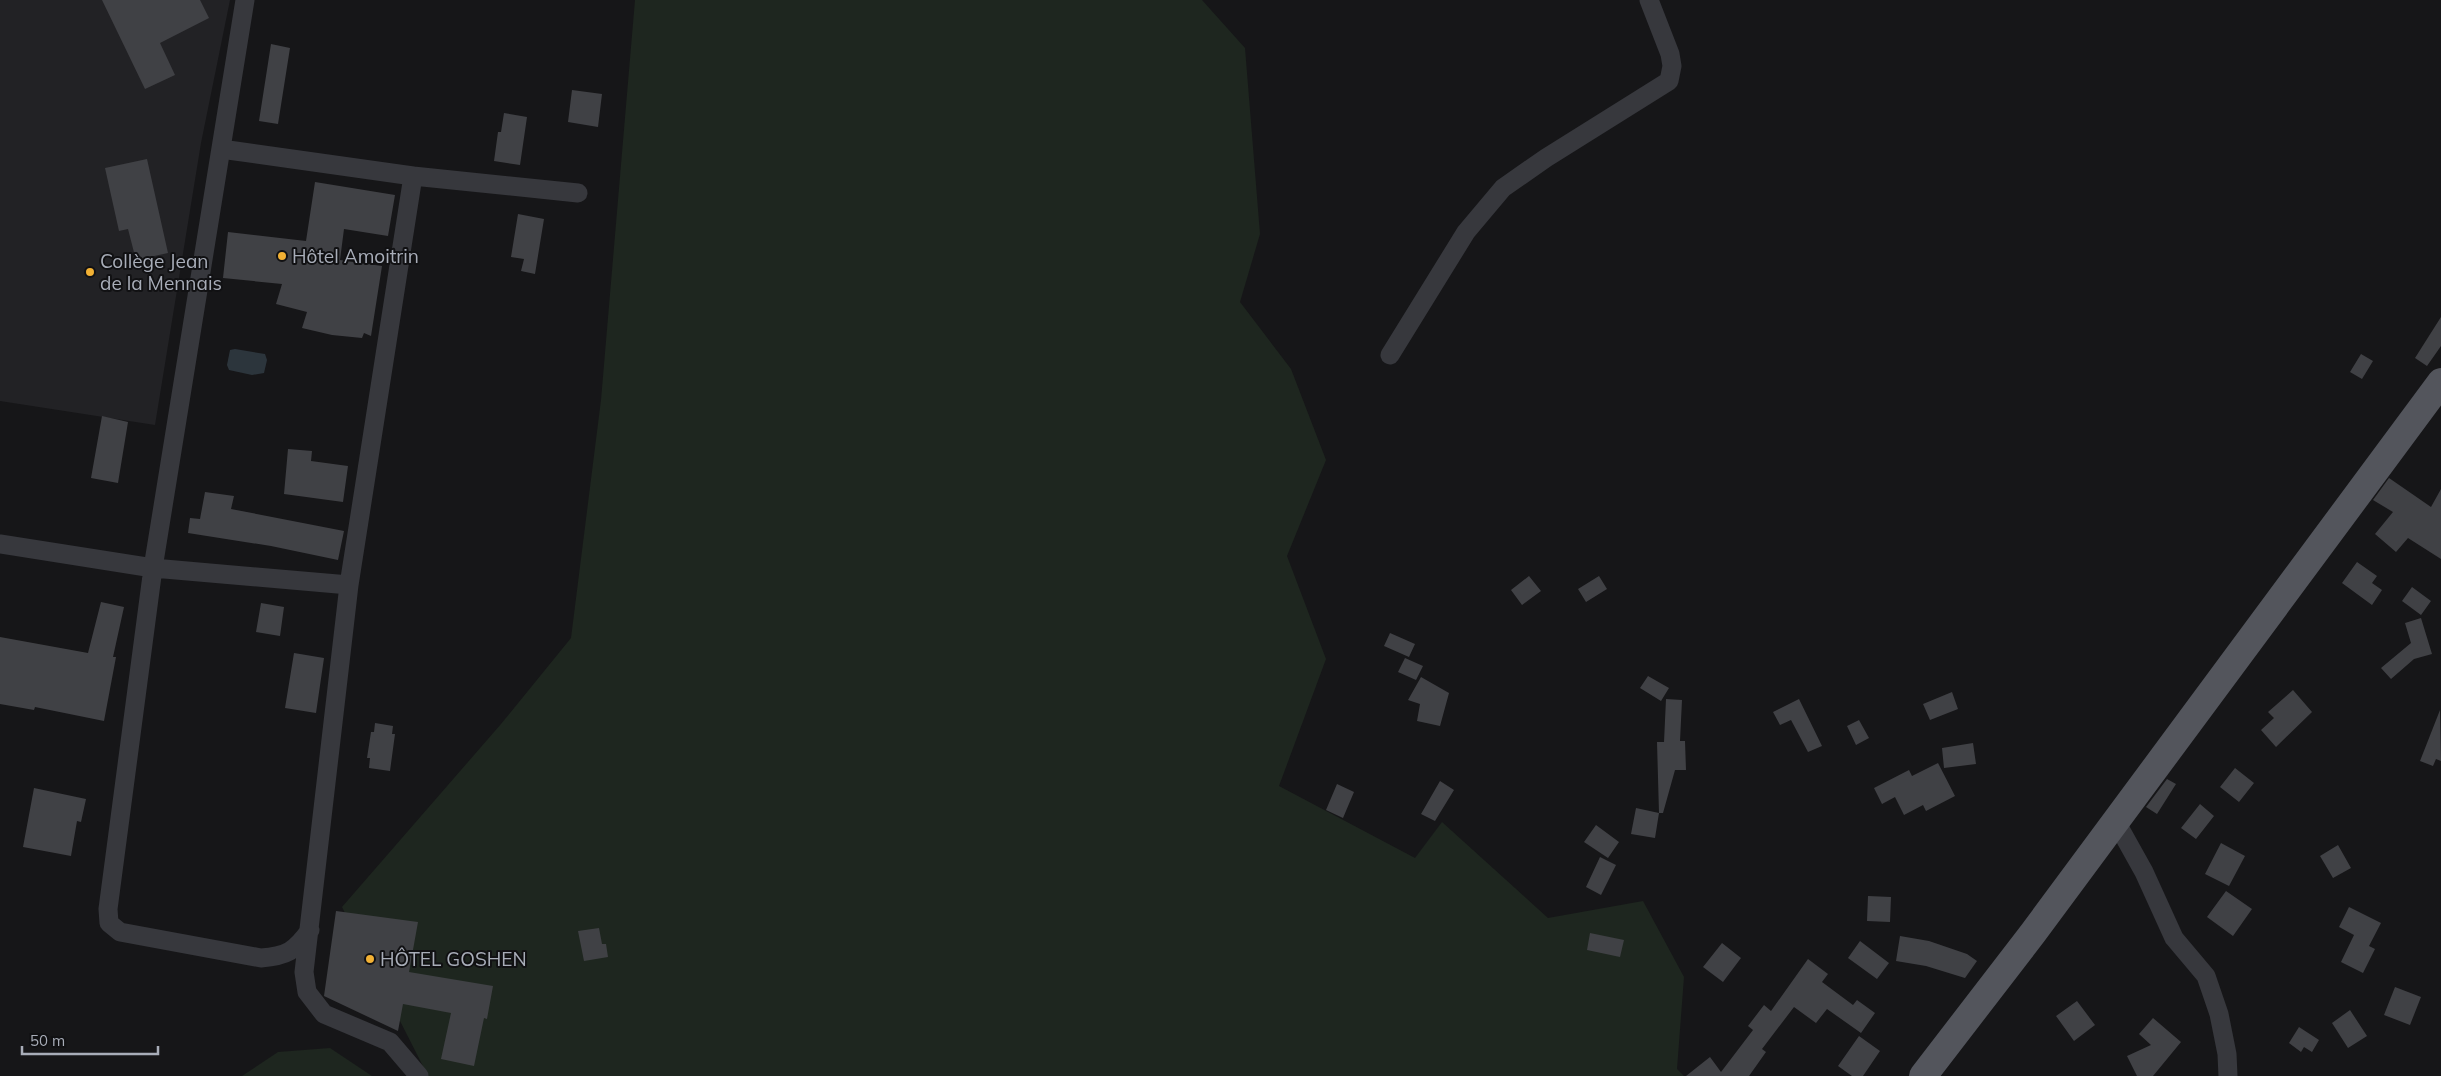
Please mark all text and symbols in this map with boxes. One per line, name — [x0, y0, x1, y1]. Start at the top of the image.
place label: Hôtel Amoitrin — [292, 244, 419, 268]
place label: Collège Jean de la Mennais — [100, 249, 222, 295]
marker: Hôtel Amoitrin — [276, 250, 288, 262]
marker: Collège Jean de la Mennais — [84, 266, 96, 278]
place label: HÔTEL GOSHEN — [380, 947, 527, 971]
marker: HÔTEL GOSHEN — [364, 953, 376, 965]
scale bar — [22, 1024, 159, 1056]
text: 50 m — [30, 1031, 65, 1050]

